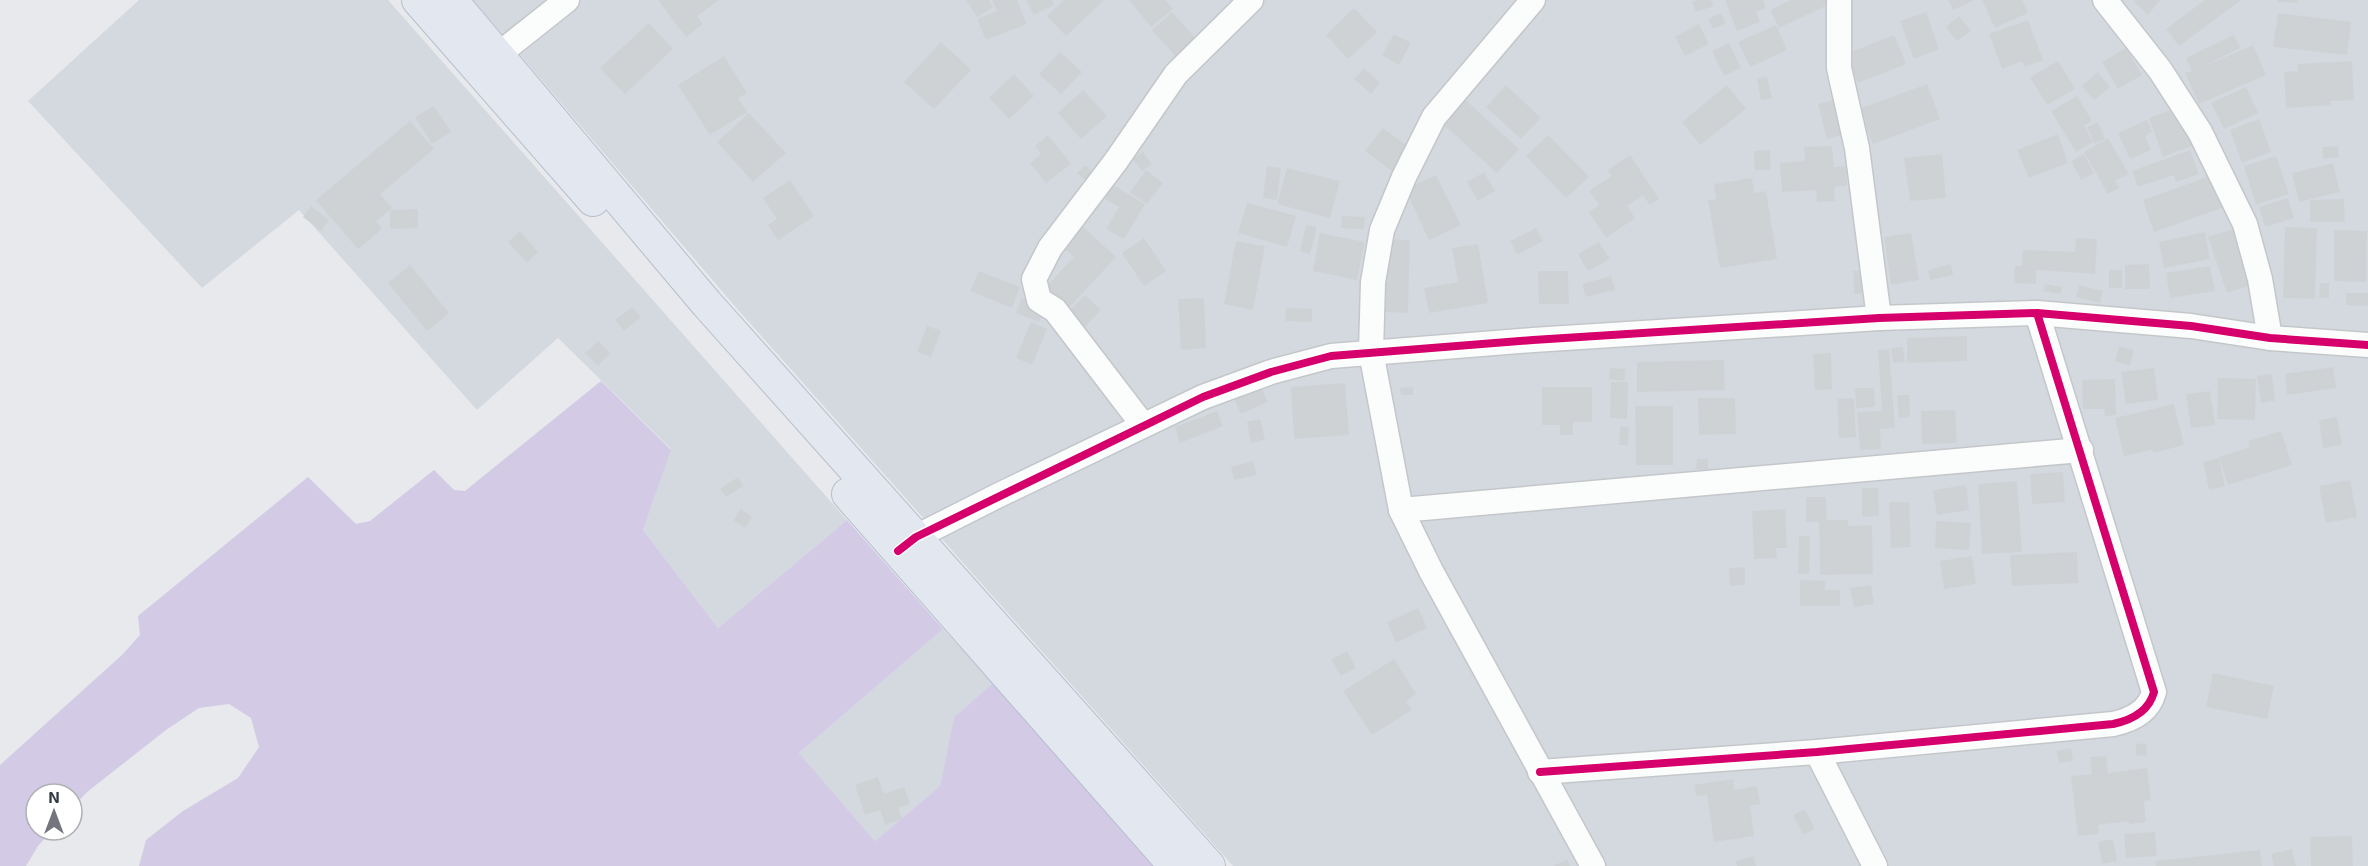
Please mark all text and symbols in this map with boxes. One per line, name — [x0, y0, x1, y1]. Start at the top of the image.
north arrow — [24, 782, 84, 842]
text: N — [48, 787, 60, 806]

